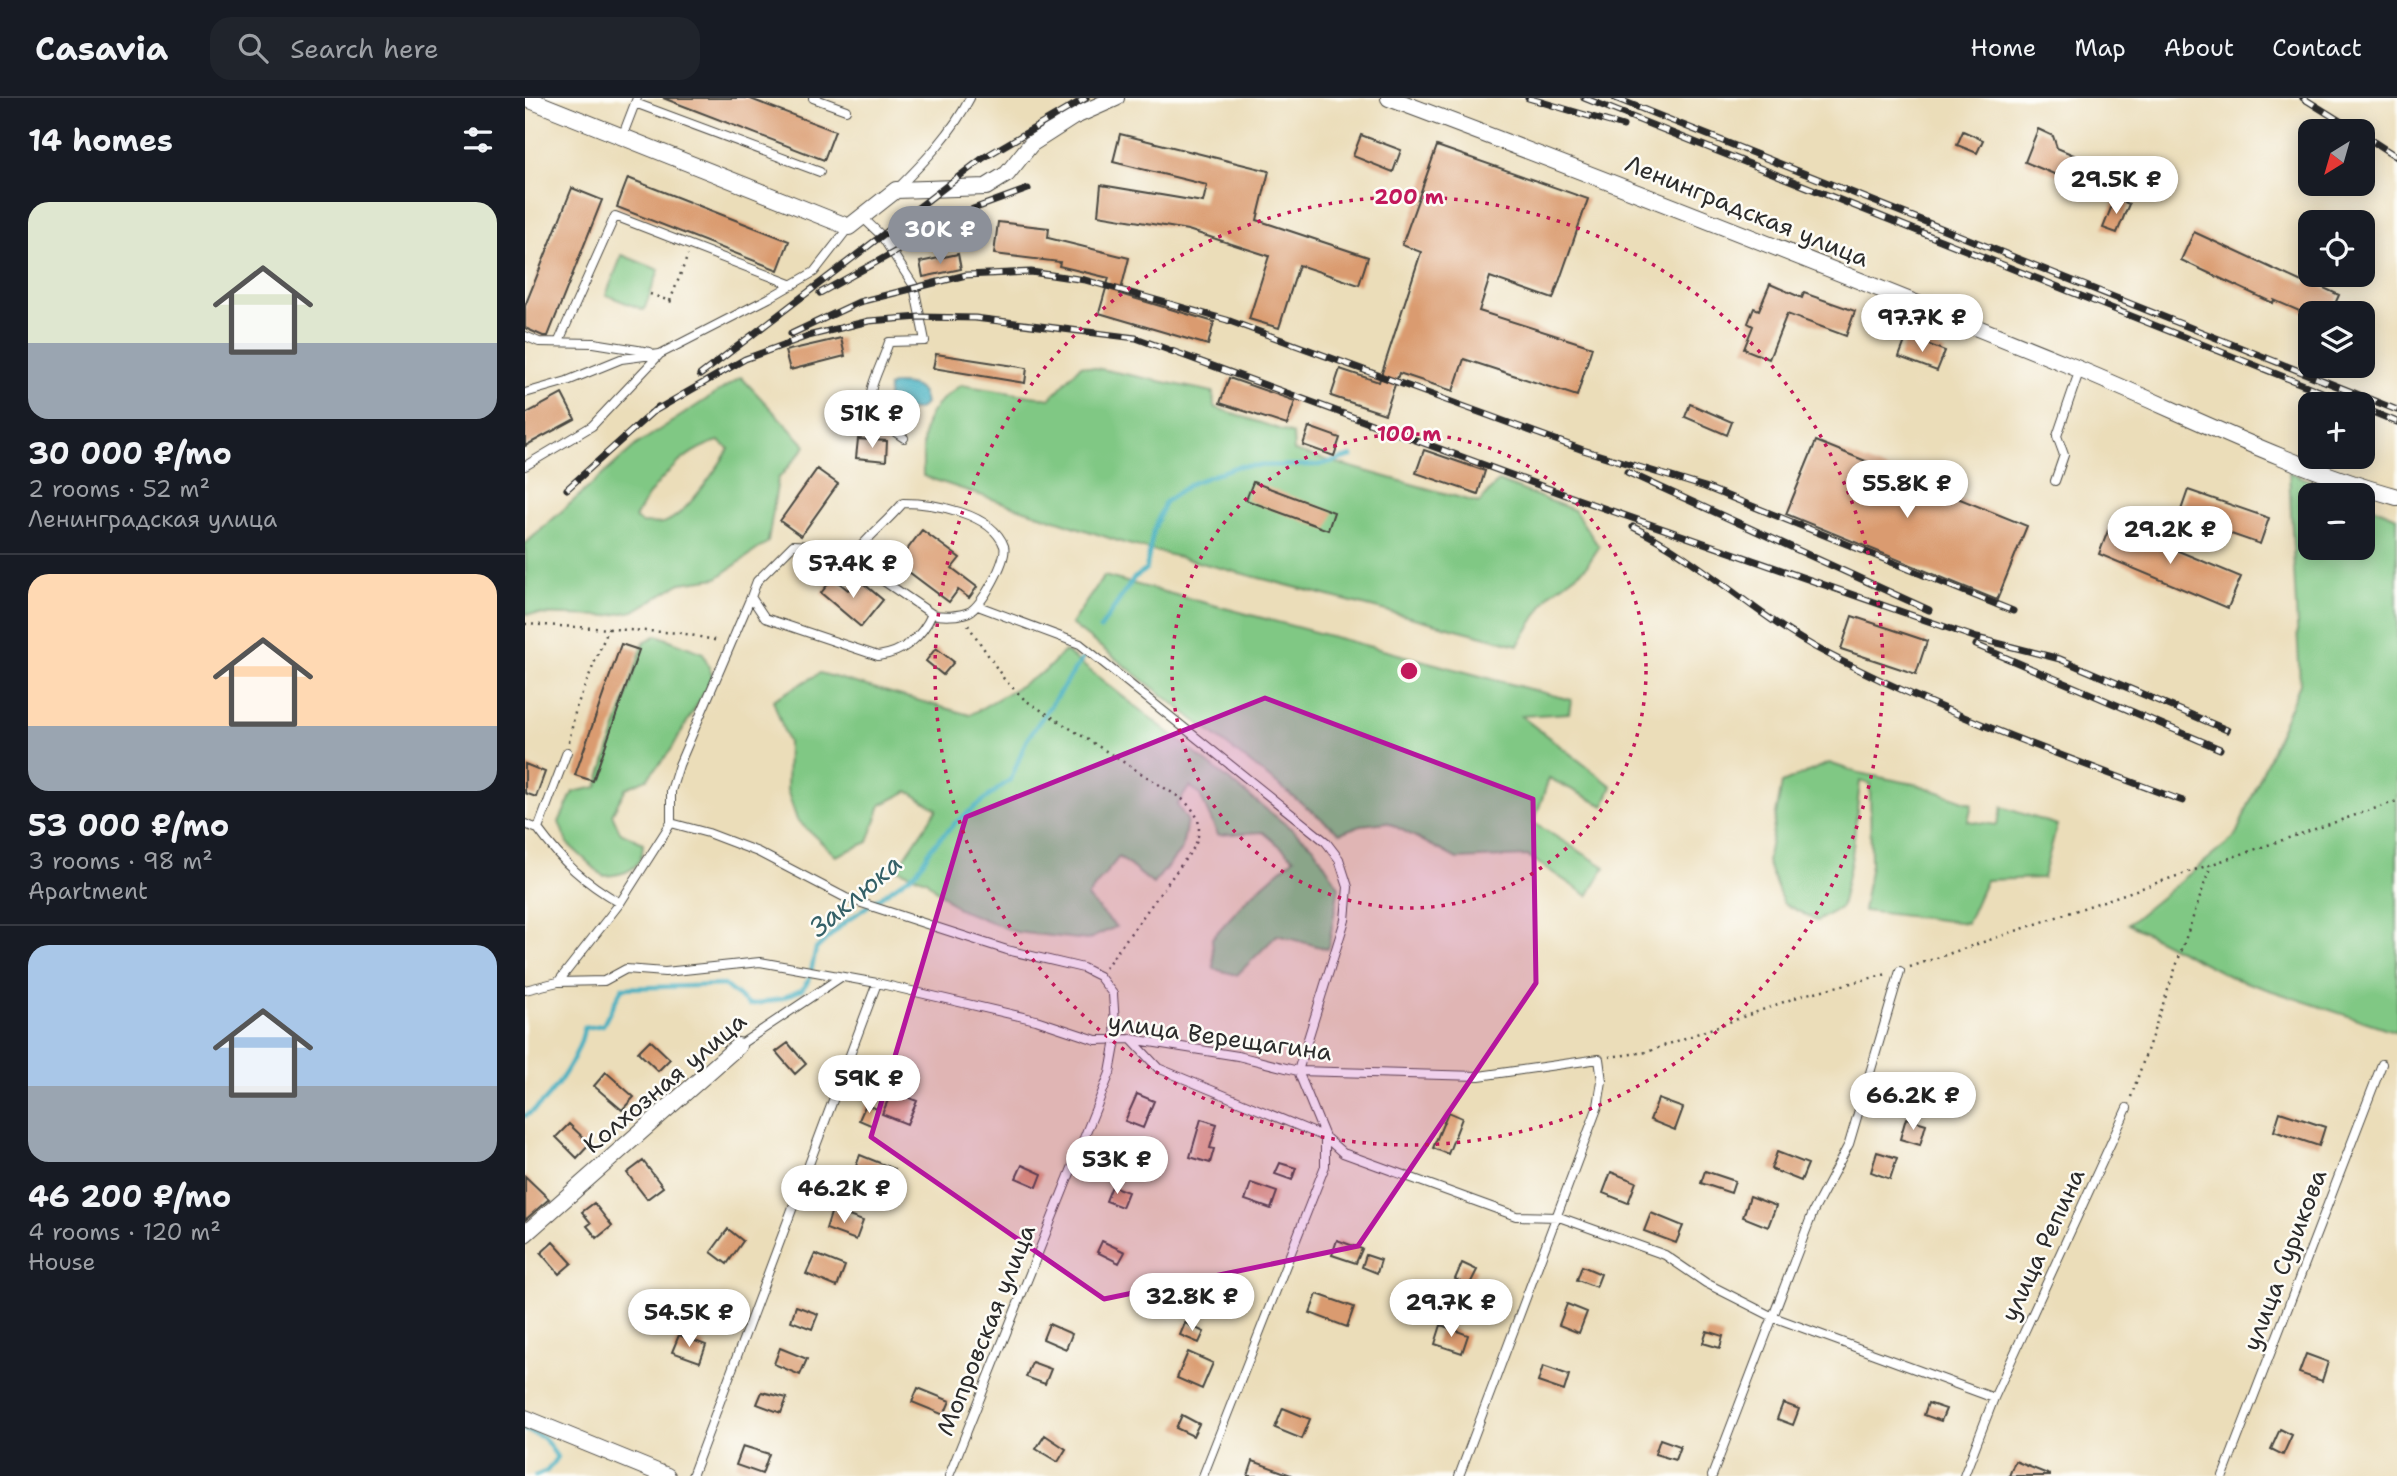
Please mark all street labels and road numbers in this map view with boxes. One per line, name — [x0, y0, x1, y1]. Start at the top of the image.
street label: Ленинградская улица — [1620, 147, 1874, 275]
street label: Колхозная улица — [577, 1005, 753, 1161]
street label: улица Верещагина — [1106, 1005, 1334, 1069]
street label: улица Репина — [1994, 1163, 2092, 1327]
street label: улица Сурикова — [2236, 1165, 2334, 1355]
street label: Мопровская улица — [929, 1220, 1043, 1440]

